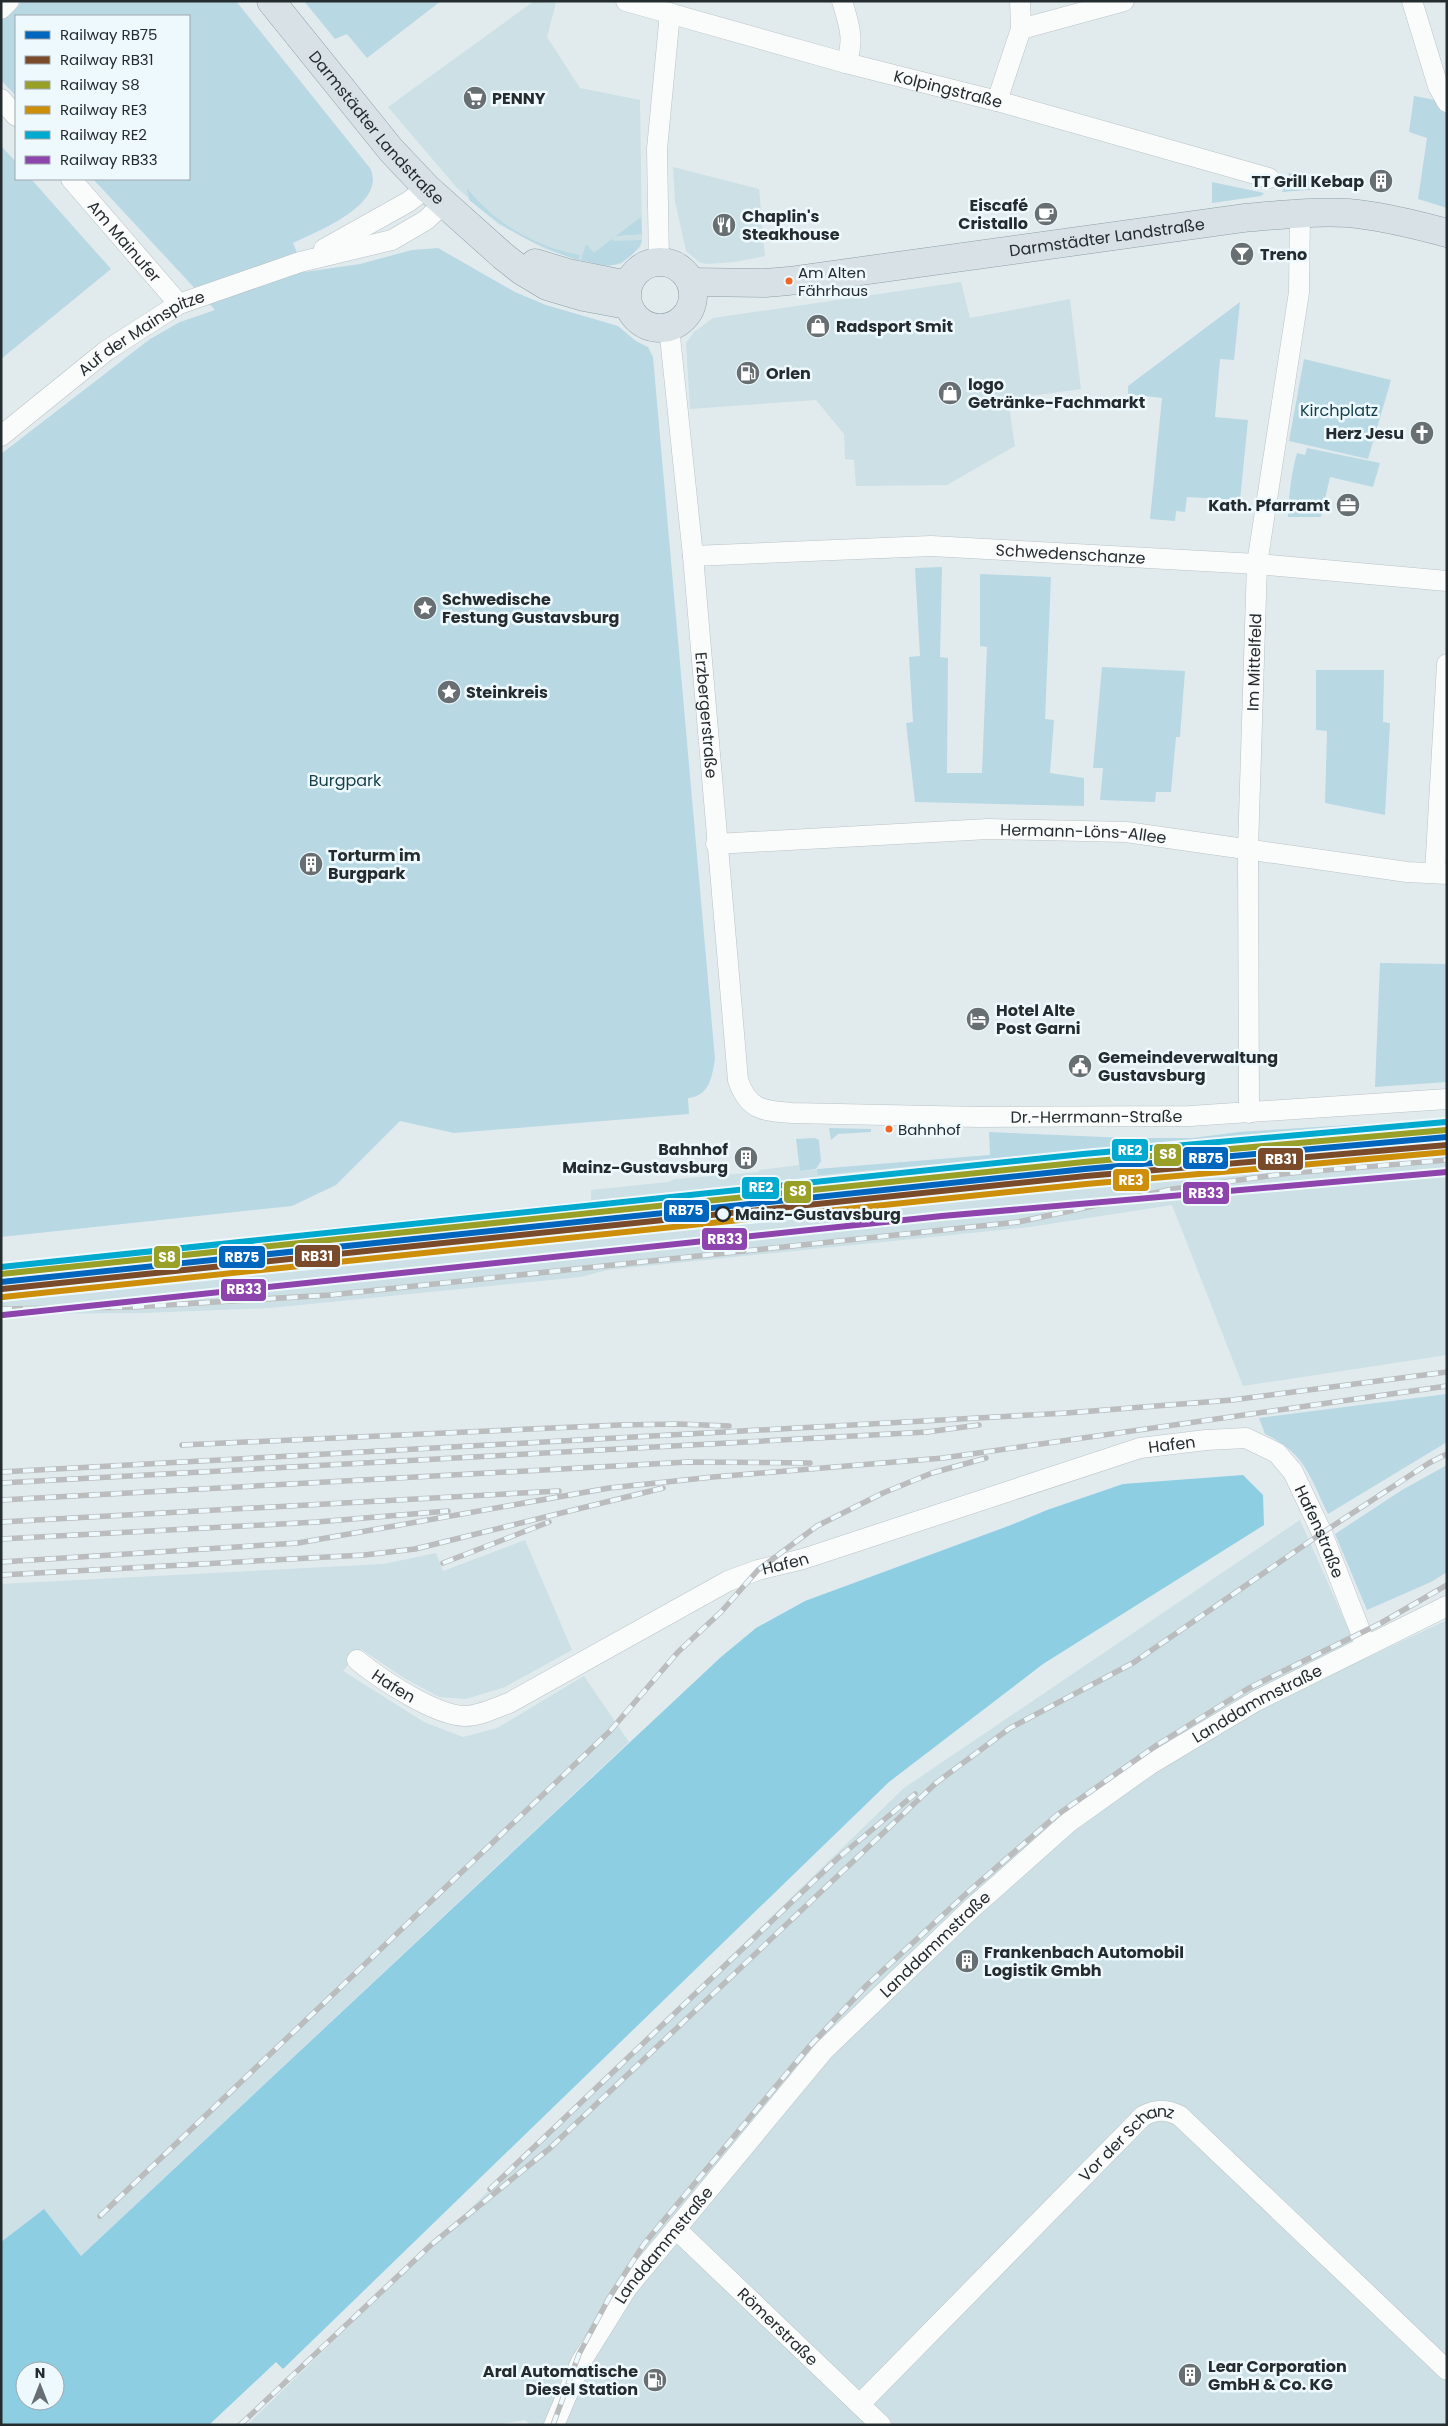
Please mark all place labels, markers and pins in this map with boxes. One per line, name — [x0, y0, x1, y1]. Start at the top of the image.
supermarket icon: PENNY — [462, 85, 488, 111]
place label: PENNY — [492, 87, 546, 110]
building icon: TT Grill Kebap — [1368, 168, 1394, 194]
place label: TT Grill Kebap — [1252, 170, 1364, 193]
place label: Eiscafé Cristallo — [958, 194, 1028, 235]
cafe icon: Eiscafé Cristallo — [1033, 201, 1059, 227]
place label: Chaplin's Steakhouse — [742, 205, 840, 246]
restaurant icon: Chaplin's Steakhouse — [711, 212, 737, 238]
bar icon: Treno — [1229, 241, 1255, 267]
place label: Treno — [1260, 243, 1307, 266]
place label: Am Alten Fährhaus — [798, 262, 868, 301]
marker: Am Alten Fährhaus — [784, 276, 794, 286]
shop icon: Radsport Smit — [805, 313, 831, 339]
place label: Radsport Smit — [836, 315, 953, 338]
fuel station icon: Orlen — [735, 360, 761, 386]
place label: Orlen — [766, 362, 811, 385]
place label: logo Getränke-Fachmarkt — [968, 373, 1145, 414]
shop icon: logo Getränke-Fachmarkt — [937, 380, 963, 406]
church icon: Herz Jesu — [1409, 420, 1435, 446]
place label: Herz Jesu — [1325, 422, 1404, 445]
office icon: Kath. Pfarramt — [1335, 492, 1361, 518]
place label: Kath. Pfarramt — [1208, 494, 1330, 517]
place label: Schwedische Festung Gustavsburg — [442, 588, 619, 629]
place icon: Schwedische Festung Gustavsburg — [412, 595, 438, 621]
place icon: Steinkreis — [436, 679, 462, 705]
place label: Steinkreis — [466, 681, 548, 704]
place label: Torturm im Burgpark — [328, 844, 421, 885]
building icon: Torturm im Burgpark — [298, 851, 324, 877]
place label: Hotel Alte Post Garni — [996, 999, 1080, 1040]
hotel icon: Hotel Alte Post Garni — [965, 1006, 991, 1032]
place label: Gemeindeverwaltung Gustavsburg — [1098, 1046, 1278, 1087]
public building icon: Gemeindeverwaltung Gustavsburg — [1067, 1053, 1093, 1079]
place label: Bahnhof — [898, 1119, 961, 1140]
marker: Bahnhof — [884, 1124, 894, 1134]
place label: Bahnhof Mainz-Gustavsburg — [562, 1138, 728, 1179]
building icon: Bahnhof Mainz-Gustavsburg — [733, 1145, 759, 1171]
place label: Mainz-Gustavsburg — [735, 1203, 901, 1226]
marker: Mainz-Gustavsburg — [715, 1206, 731, 1222]
place label: Frankenbach Automobil Logistik Gmbh — [984, 1941, 1184, 1982]
building icon: Frankenbach Automobil Logistik Gmbh — [954, 1948, 980, 1974]
place label: Lear Corporation GmbH & Co. KG — [1208, 2355, 1347, 2396]
place label: Aral Automatische Diesel Station — [483, 2360, 638, 2401]
building icon: Lear Corporation GmbH & Co. KG — [1177, 2362, 1203, 2388]
fuel station icon: Aral Automatische Diesel Station — [642, 2367, 668, 2393]

